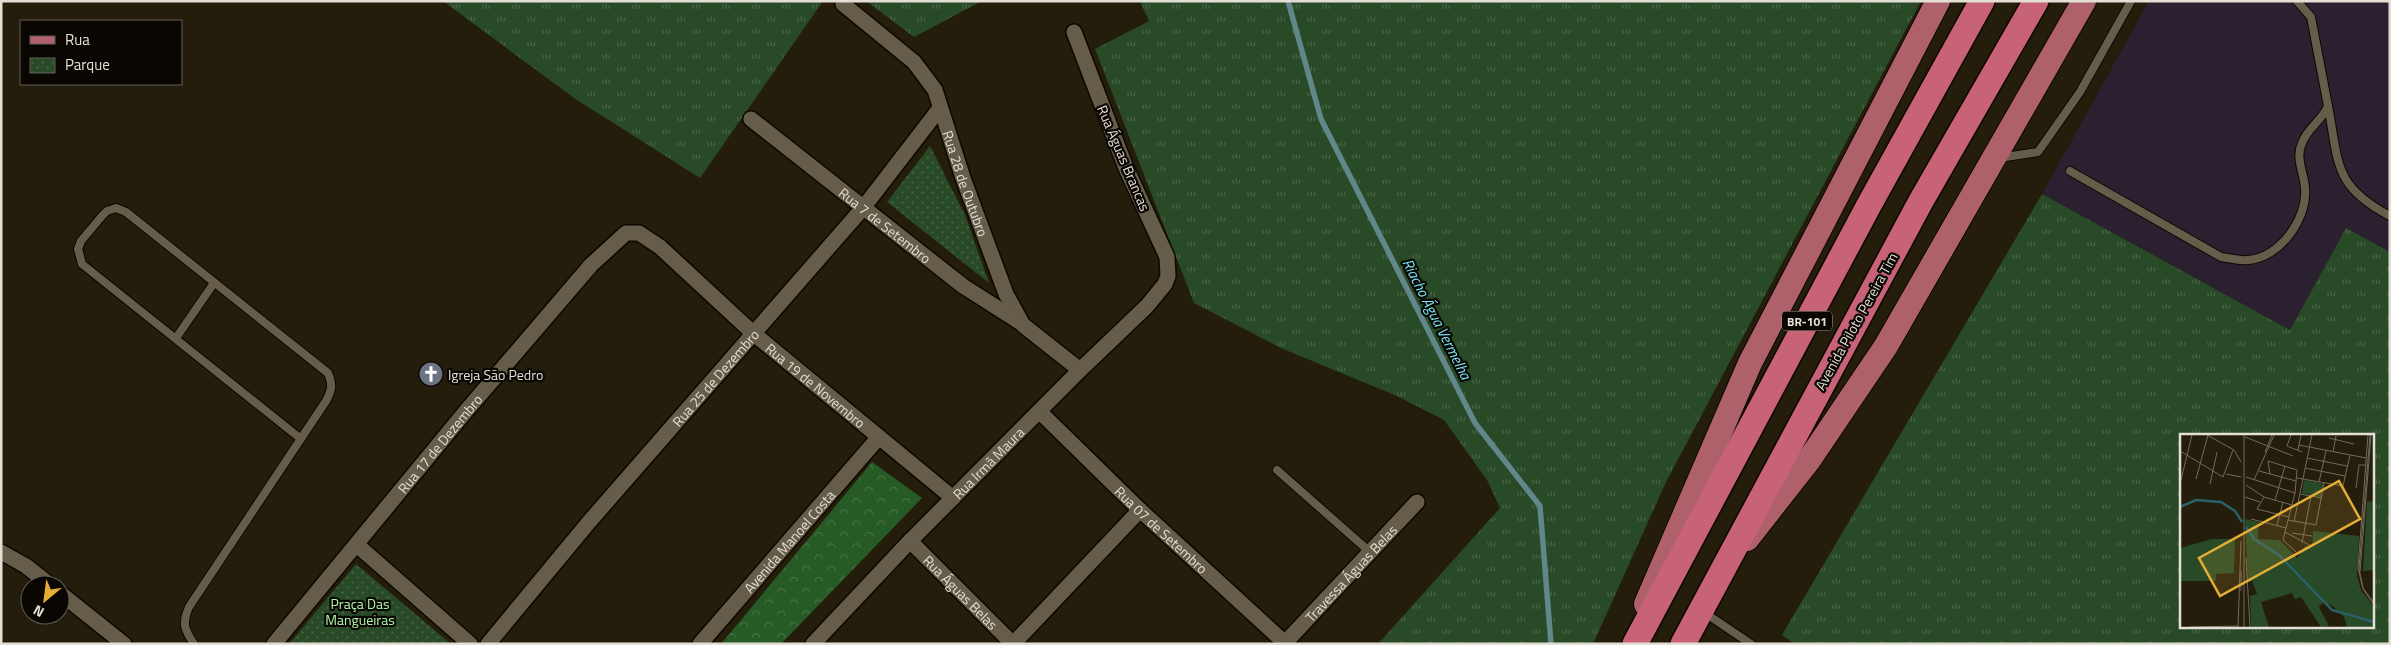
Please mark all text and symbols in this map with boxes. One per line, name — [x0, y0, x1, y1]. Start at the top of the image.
legend — [20, 20, 182, 85]
text: Rua — [65, 28, 90, 51]
text: Parque — [65, 53, 110, 76]
street label: Rua Águas Brancas — [1092, 102, 1156, 214]
street label: Rua 28 de Outubro — [938, 128, 994, 239]
street label: Rua 7 de Setembro — [835, 182, 936, 268]
street label: Avenida Piloto Pereira Tim — [1809, 248, 1903, 394]
water label: Riacho Água Vermelha — [1397, 255, 1478, 385]
road number: BR-101 — [1782, 312, 1832, 331]
street label: Rua 25 de Dezembro — [667, 324, 763, 431]
street label: Rua 19 de Novembro — [761, 337, 870, 433]
church icon: Igreja São Pedro — [418, 361, 444, 387]
place label: Igreja São Pedro — [448, 364, 543, 385]
street label: Rua 17 de Dezembro — [392, 389, 487, 498]
street label: Rua Irmã Maura — [947, 422, 1029, 503]
inset map — [2180, 434, 2374, 628]
street label: Rua 07 de Setembro — [1110, 481, 1213, 578]
street label: Avenida Manoel Costa — [738, 485, 840, 597]
street label: Travessa Águas Belas — [1300, 519, 1402, 626]
street label: Rua Águas Belas — [919, 550, 1003, 634]
north arrow — [20, 575, 70, 625]
park label: Praça Das Mangueiras — [325, 593, 395, 630]
text: N — [29, 600, 48, 623]

